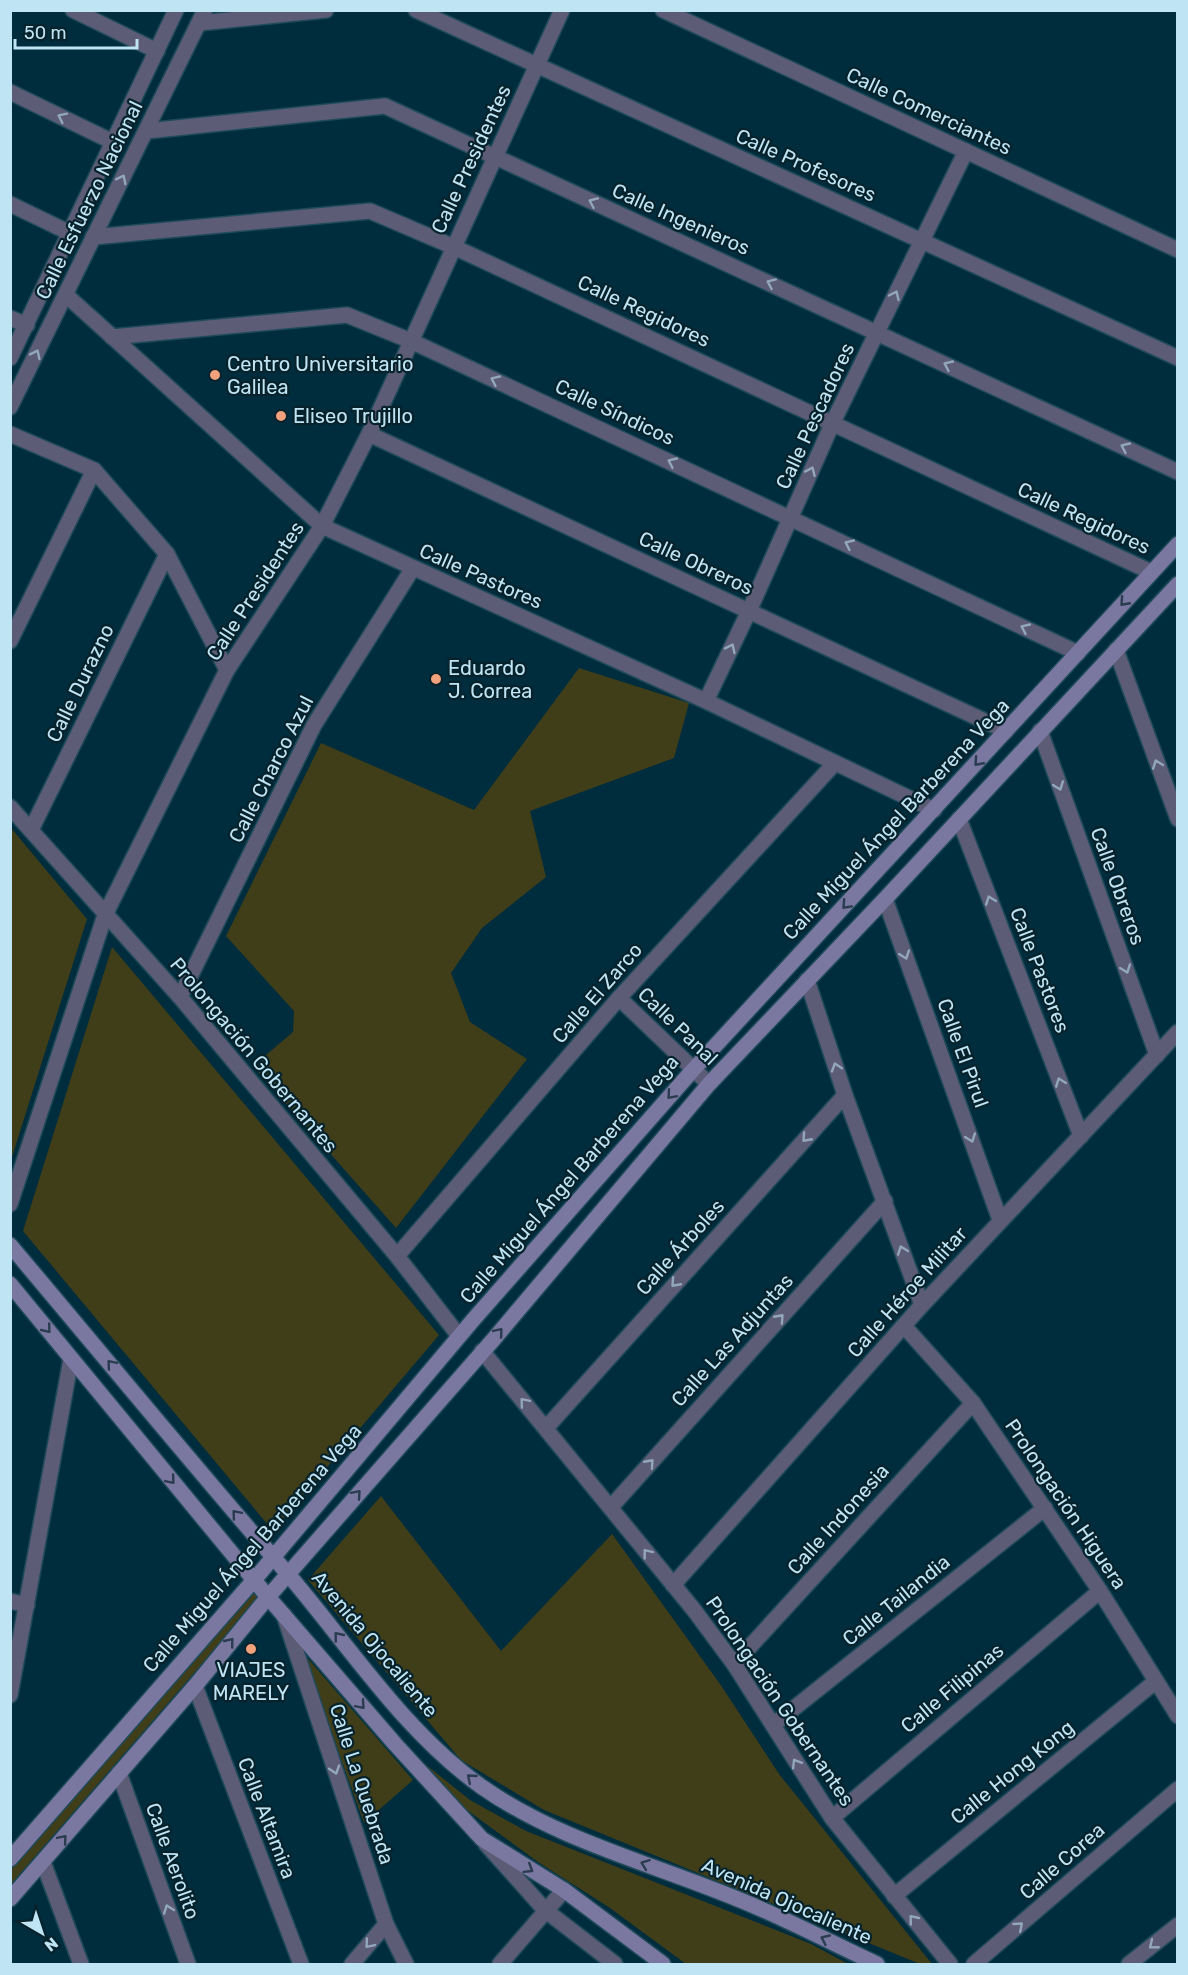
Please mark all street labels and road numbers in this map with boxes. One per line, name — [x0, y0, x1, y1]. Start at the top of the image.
street label: Calle Comerciantes — [843, 62, 1015, 160]
street label: Calle Presidentes — [426, 81, 516, 237]
street label: Calle Esfuerzo Nacional — [30, 97, 148, 303]
street label: Calle Profesores — [732, 123, 880, 207]
street label: Calle Ingenieros — [608, 178, 754, 260]
street label: Calle Regidores — [574, 270, 714, 352]
street label: Calle Pescadores — [771, 339, 859, 493]
street label: Calle Síndicos — [551, 374, 679, 450]
street label: Calle Regidores — [1014, 477, 1154, 559]
street label: Calle Presidentes — [201, 517, 309, 665]
street label: Calle Obreros — [635, 526, 757, 600]
street label: Calle Pastores — [416, 538, 546, 614]
street label: Calle Durazno — [41, 620, 119, 746]
street label: Calle Charco Azul — [224, 692, 318, 846]
street label: Calle Miguel Ángel Barberena Vega — [778, 693, 1014, 945]
street label: Calle Obreros — [1086, 824, 1150, 948]
street label: Calle Pastores — [1005, 904, 1075, 1036]
street label: Calle El Zarco — [547, 938, 647, 1048]
street label: Prolongación Gobernantes — [165, 952, 343, 1158]
street label: Calle Panal — [633, 982, 723, 1070]
street label: Calle El Pirul — [932, 995, 994, 1111]
street label: Calle Miguel Ángel Barberena Vega — [455, 1050, 683, 1308]
street label: Calle Árboles — [631, 1194, 729, 1300]
street label: Calle Héroe Militar — [842, 1221, 972, 1362]
street label: Calle Las Adjuntas — [666, 1269, 798, 1411]
street label: Prolongación Higuera — [1000, 1414, 1132, 1594]
street label: Calle Miguel Ángel Barberena Vega — [138, 1419, 366, 1677]
street label: Calle Indonesia — [782, 1459, 894, 1579]
street label: Calle Tailandia — [838, 1549, 954, 1651]
street label: Avenida Ojocaliente — [307, 1566, 443, 1722]
street label: Prolongación Gobernantes — [701, 1592, 859, 1810]
street label: Calle Filipinas — [896, 1638, 1008, 1738]
street label: Calle La Quebrada — [325, 1701, 399, 1867]
street label: Calle Hong Kong — [945, 1715, 1079, 1829]
street label: Calle Altamira — [233, 1754, 301, 1882]
street label: Calle Aerolito — [141, 1800, 205, 1922]
street label: Calle Corea — [1015, 1818, 1109, 1904]
street label: Avenida Ojocaliente — [698, 1853, 876, 1949]

